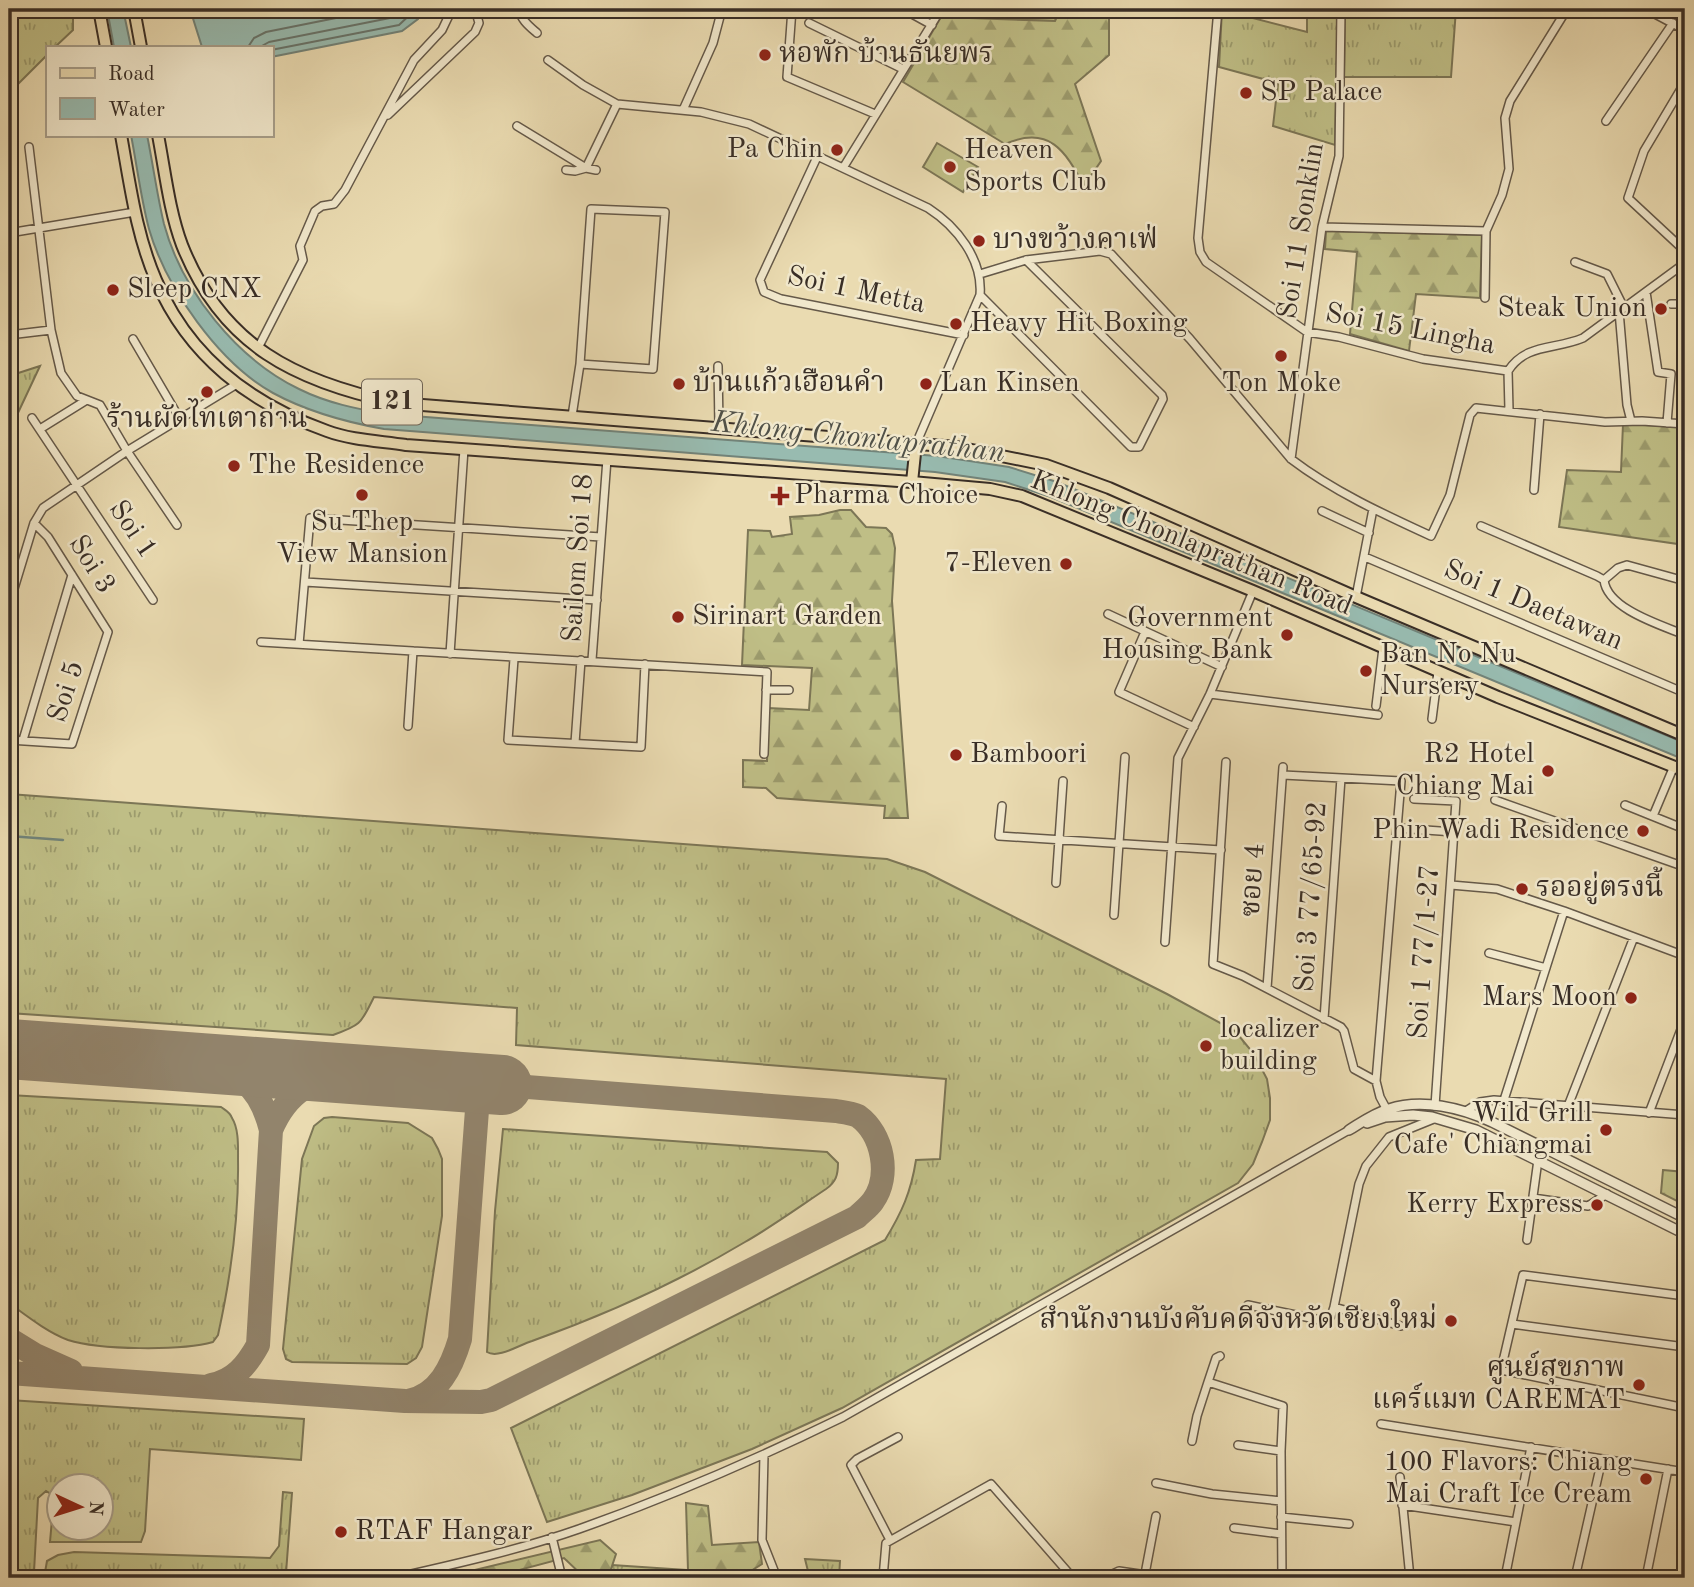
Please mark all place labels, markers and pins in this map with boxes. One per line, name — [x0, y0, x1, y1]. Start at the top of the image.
place label: หอพัก บ้านธันยพร — [779, 37, 993, 69]
marker: หอพัก บ้านธันยพร — [757, 47, 773, 63]
place label: SP Palace — [1260, 79, 1382, 107]
marker: SP Palace — [1238, 85, 1254, 101]
place label: Pa Chin — [727, 136, 823, 164]
place label: Heaven Sports Club — [964, 137, 1107, 197]
marker: Pa Chin — [829, 142, 845, 158]
marker: Heaven Sports Club — [942, 159, 958, 175]
place label: บางขว้างคาเฟ่ — [993, 223, 1158, 255]
marker: บางขว้างคาเฟ่ — [971, 233, 987, 249]
place label: Sleep CNX — [127, 276, 261, 304]
marker: Sleep CNX — [105, 282, 121, 298]
place label: Steak Union — [1497, 295, 1647, 323]
marker: Steak Union — [1653, 301, 1669, 317]
place label: Heavy Hit Boxing — [970, 310, 1188, 338]
marker: Heavy Hit Boxing — [948, 316, 964, 332]
marker: Ton Moke — [1273, 348, 1289, 364]
place label: บ้านแก้วเฮือนคำ — [693, 366, 885, 398]
place label: Lan Kinsen — [940, 370, 1080, 398]
place label: Ton Moke — [1221, 370, 1341, 398]
marker: บ้านแก้วเฮือนคำ — [671, 376, 687, 392]
marker: Lan Kinsen — [918, 376, 934, 392]
marker: ร้านผัดไทเตาถ่าน — [199, 384, 215, 400]
place label: ร้านผัดไทเตาถ่าน — [107, 398, 307, 434]
place label: The Residence — [248, 452, 424, 480]
marker: The Residence — [226, 458, 242, 474]
place label: Pharma Choice — [794, 482, 978, 510]
marker: Su Thep View Mansion — [354, 487, 370, 503]
marker: Pharma Choice — [772, 488, 788, 504]
place label: Su Thep View Mansion — [276, 509, 448, 569]
place label: 7-Eleven — [944, 550, 1052, 578]
marker: 7-Eleven — [1058, 556, 1074, 572]
place label: Sirinart Garden — [692, 603, 882, 631]
place label: Government Housing Bank — [1101, 605, 1273, 665]
marker: Sirinart Garden — [670, 609, 686, 625]
marker: Government Housing Bank — [1279, 627, 1295, 643]
place label: Ban No Nu Nursery — [1380, 641, 1516, 701]
marker: Ban No Nu Nursery — [1358, 663, 1374, 679]
place label: Bamboori — [970, 741, 1087, 769]
place label: R2 Hotel Chiang Mai — [1396, 741, 1534, 801]
marker: Bamboori — [948, 747, 964, 763]
marker: R2 Hotel Chiang Mai — [1540, 763, 1556, 779]
place label: Phin Wadi Residence — [1372, 817, 1629, 845]
marker: Phin Wadi Residence — [1635, 823, 1651, 839]
place label: รออยู่ตรงนี้ — [1536, 866, 1664, 905]
marker: รออยู่ตรงนี้ — [1514, 881, 1530, 897]
place label: Mars Moon — [1482, 984, 1617, 1012]
marker: Mars Moon — [1623, 990, 1639, 1006]
place label: localizer building — [1220, 1016, 1319, 1076]
marker: localizer building — [1198, 1038, 1214, 1054]
place label: Wild Grill Cafe' Chiangmai — [1393, 1100, 1592, 1160]
marker: Wild Grill Cafe' Chiangmai — [1598, 1122, 1614, 1138]
place label: Kerry Express — [1406, 1191, 1583, 1219]
marker: Kerry Express — [1589, 1197, 1605, 1213]
place label: สำนักงานบังคับคดีจังหวัดเชียงใหม่ — [1040, 1299, 1437, 1335]
marker: สำนักงานบังคับคดีจังหวัดเชียงใหม่ — [1443, 1313, 1459, 1329]
place label: ศูนย์สุขภาพ แคร์แมท CAREMAT — [1372, 1350, 1625, 1415]
marker: ศูนย์สุขภาพ แคร์แมท CAREMAT — [1631, 1377, 1647, 1393]
place label: 100 Flavors: Chiang Mai Craft Ice Cream — [1384, 1449, 1632, 1509]
marker: 100 Flavors: Chiang Mai Craft Ice Cream — [1638, 1471, 1654, 1487]
place label: RTAF Hangar — [355, 1518, 532, 1546]
marker: RTAF Hangar — [333, 1524, 349, 1540]

